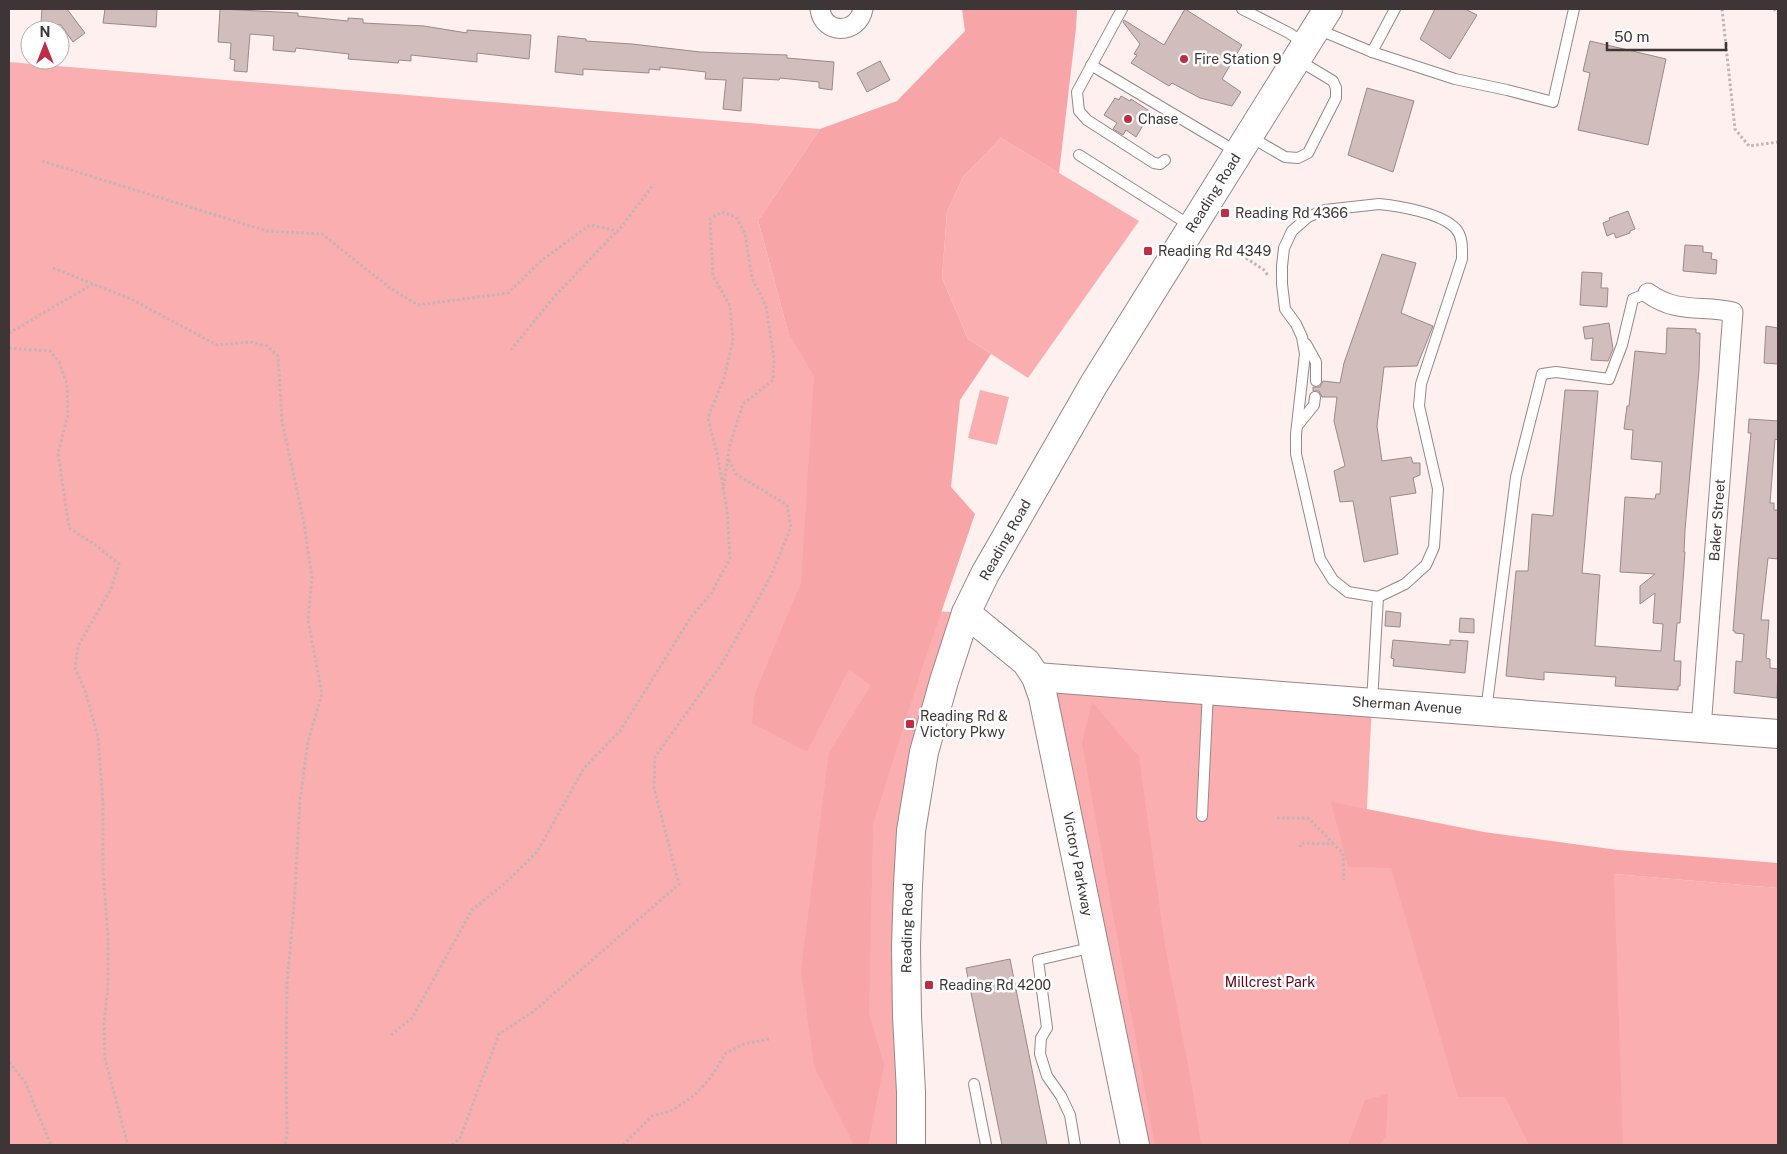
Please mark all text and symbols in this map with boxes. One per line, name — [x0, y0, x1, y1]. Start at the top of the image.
north arrow — [20, 20, 70, 70]
scale bar — [1607, 20, 1726, 52]
text: N — [40, 24, 50, 40]
text: 50 m — [1614, 28, 1649, 45]
place label: Fire Station 9 — [1194, 51, 1282, 67]
marker: Fire Station 9 — [1178, 53, 1190, 65]
place label: Chase — [1138, 111, 1178, 127]
marker: Chase — [1122, 113, 1134, 125]
street label: Reading Road — [1182, 151, 1244, 235]
place label: Reading Rd 4366 — [1235, 205, 1348, 221]
marker: Reading Rd 4366 — [1219, 207, 1231, 219]
place label: Reading Rd 4349 — [1158, 243, 1271, 259]
marker: Reading Rd 4349 — [1142, 245, 1154, 257]
street label: Baker Street — [1706, 478, 1728, 562]
street label: Reading Road — [976, 497, 1034, 583]
street label: Sherman Avenue — [1351, 693, 1463, 717]
place label: Reading Rd & Victory Pkwy — [920, 708, 1008, 740]
marker: Reading Rd & Victory Pkwy — [904, 718, 916, 730]
street label: Victory Parkway — [1060, 811, 1096, 918]
street label: Reading Road — [898, 883, 916, 973]
park label: Millcrest Park — [1225, 974, 1315, 990]
place label: Reading Rd 4200 — [939, 977, 1051, 993]
marker: Reading Rd 4200 — [923, 979, 935, 991]

